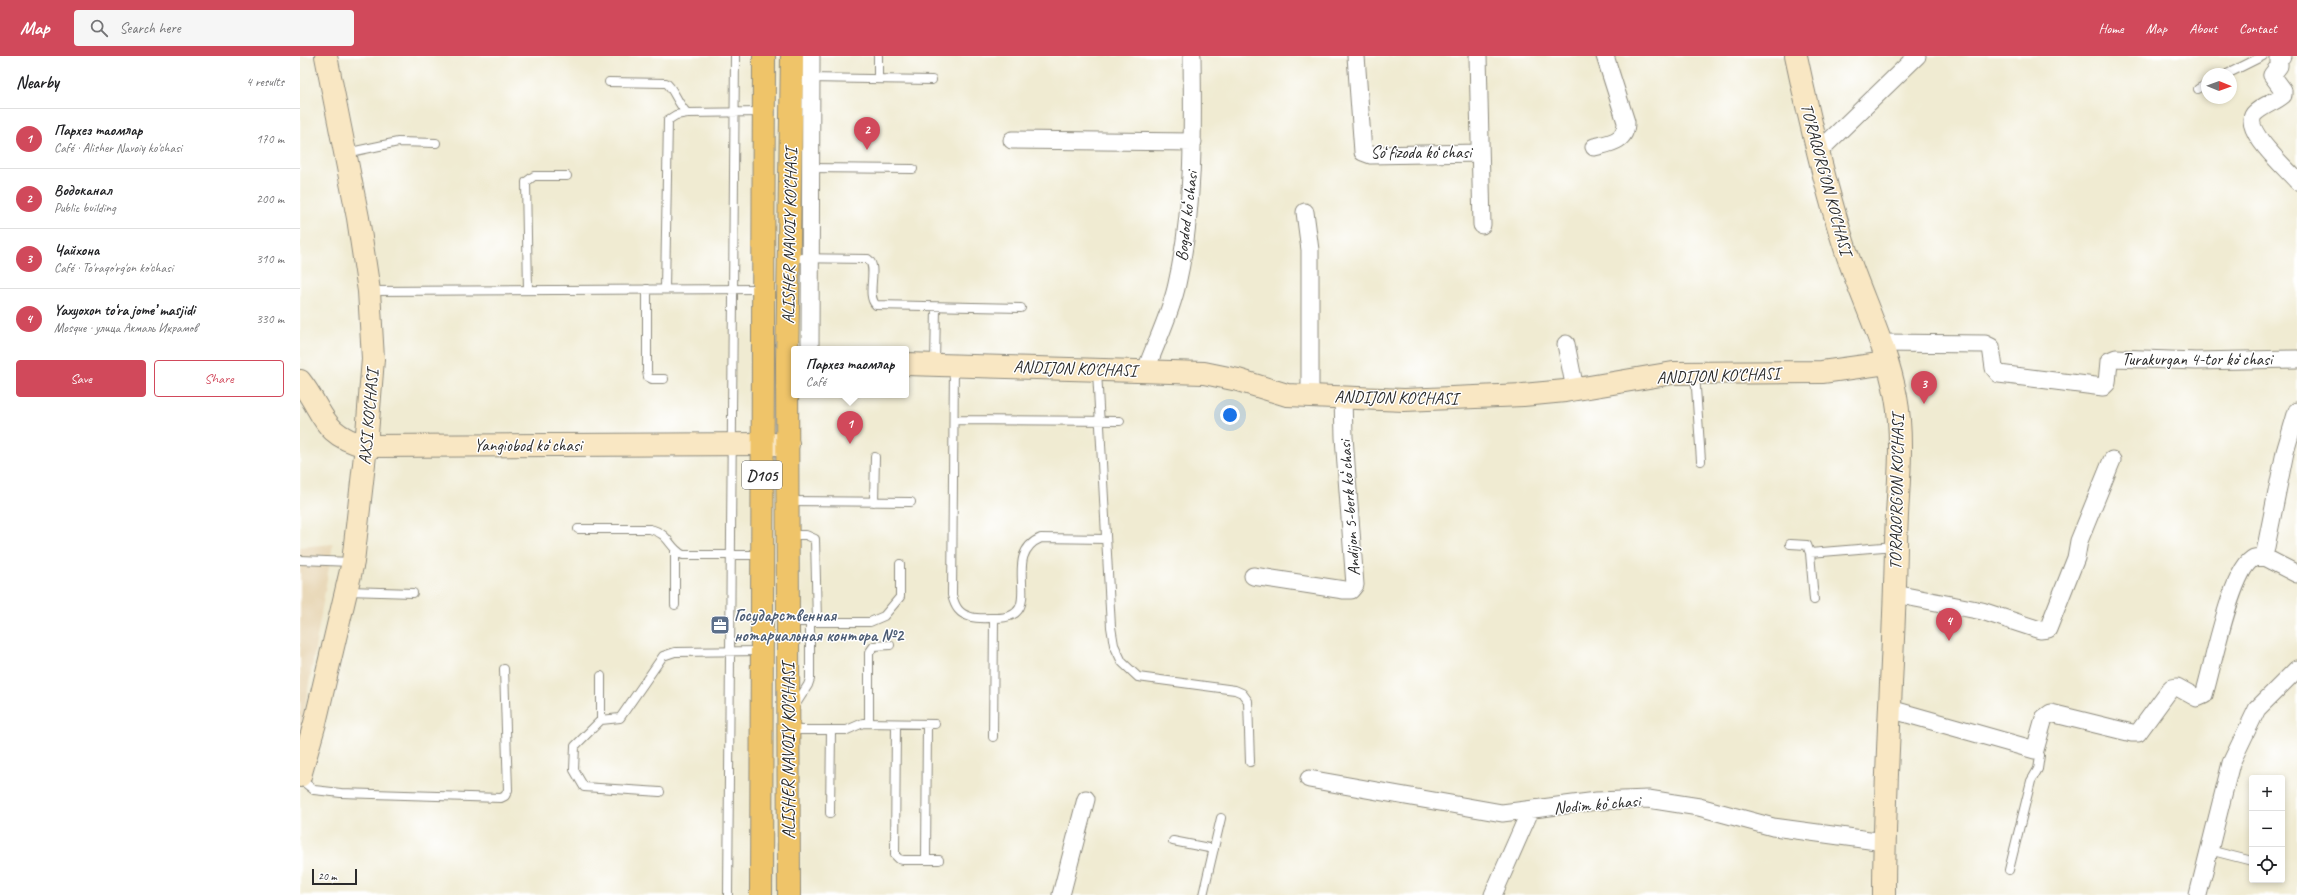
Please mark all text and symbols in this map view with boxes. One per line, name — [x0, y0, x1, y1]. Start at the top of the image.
search box — [74, 10, 354, 46]
text: Map — [20, 16, 50, 40]
icon: search — [88, 17, 110, 39]
text: Search here — [120, 19, 181, 38]
text: Home — [2098, 20, 2124, 37]
text: Map — [2146, 20, 2167, 37]
text: About — [2189, 20, 2217, 37]
text: Contact — [2239, 20, 2277, 37]
north arrow — [2201, 68, 2237, 104]
text: Nearby — [16, 72, 59, 93]
text: 4 results — [246, 74, 284, 90]
street label: TO'RAQO'RG'ON KO'CHASI — [1796, 101, 1858, 261]
pin: 2 — [854, 117, 880, 150]
text: Пархез таомлар — [54, 121, 142, 140]
text: 1 — [26, 131, 32, 147]
text: 170 m — [256, 131, 284, 147]
text: Café · Alisher Navoiy ko'chasi — [54, 140, 182, 156]
street label: Soʻfizoda koʻchasi — [1371, 142, 1473, 163]
street label: ALISHER NAVOIY KO'CHASI — [777, 144, 802, 324]
street label: Bogdod koʻchasi — [1171, 168, 1203, 262]
text: Водоканал — [54, 181, 112, 200]
text: 2 — [26, 191, 32, 207]
text: 200 m — [256, 191, 284, 207]
text: Public building — [54, 200, 116, 216]
text: Чайхона — [54, 241, 99, 260]
text: 3 — [26, 251, 32, 267]
text: 310 m — [256, 251, 284, 267]
text: Café · To'raqo'rg'on ko'chasi — [54, 260, 173, 276]
text: Yaxyoxon to‘ra jome’ masjidi — [54, 301, 195, 320]
text: 4 — [26, 311, 32, 327]
text: 330 m — [256, 311, 284, 327]
text: Mosque · улица Акмаль Икрамов — [54, 320, 197, 336]
popup — [791, 346, 909, 398]
street label: Turakurgan 4-tor koʻchasi — [2122, 349, 2274, 370]
text: Пархез таомлар — [806, 355, 894, 374]
street label: ANDIJON KO'CHASI — [1013, 356, 1141, 381]
button: Save — [16, 360, 146, 397]
button: Share — [154, 360, 284, 397]
street label: ANDIJON KO'CHASI — [1656, 363, 1784, 388]
street label: AXSI KO'CHASI — [354, 364, 383, 466]
pin: 3 — [1911, 371, 1937, 404]
text: Café — [806, 374, 826, 390]
street label: ANDIJON KO'CHASI — [1334, 386, 1462, 409]
your location — [1220, 405, 1240, 425]
street label: TO'RAQO'RG'ON KO'CHASI — [1885, 410, 1908, 570]
pin: 1 — [837, 411, 863, 444]
street label: Yangiobod koʻchasi — [474, 435, 584, 456]
street label: Аndijon 5-berk koʻchasi — [1334, 438, 1365, 577]
road number: D105 — [742, 461, 782, 489]
place label: Государственная нотариальная контора №2 — [734, 605, 904, 646]
pin: 4 — [1936, 608, 1962, 641]
office icon: Государственная нотариальная контора №2 — [709, 614, 731, 636]
street label: ALISHER NAVOIY KO'CHASI — [778, 659, 799, 839]
map controls — [2249, 775, 2285, 883]
button: + — [2249, 775, 2285, 811]
street label: Nodim koʻchasi — [1553, 790, 1643, 819]
button: − — [2249, 811, 2285, 847]
button: locate — [2249, 847, 2285, 883]
scale bar — [312, 867, 357, 886]
text: 20 m — [318, 869, 337, 883]

